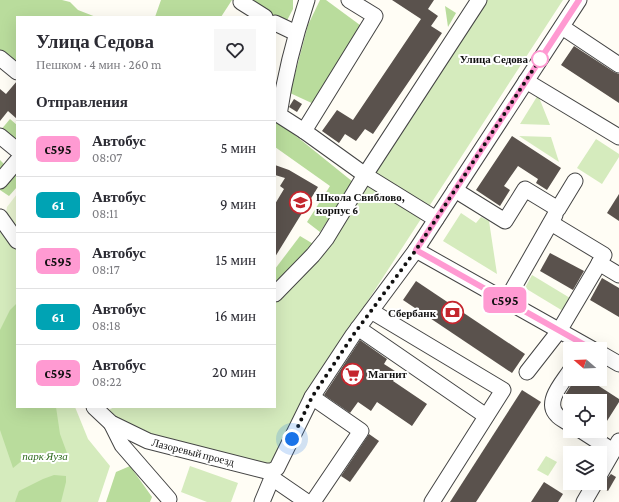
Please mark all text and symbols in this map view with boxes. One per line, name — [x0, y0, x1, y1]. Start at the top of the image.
button: heart — [214, 29, 256, 71]
text: Улица Седова — [36, 31, 154, 52]
marker: Улица Седова — [531, 50, 549, 68]
place label: Улица Седова — [460, 53, 528, 65]
text: Пешком · 4 мин · 260 m — [36, 57, 162, 72]
text: Отправления — [36, 94, 128, 110]
text: Автобус — [92, 133, 146, 149]
text: 5 мин — [221, 140, 256, 156]
text: с595 — [44, 141, 72, 157]
text: 08:07 — [92, 150, 122, 165]
text: Автобус — [92, 189, 146, 205]
school or university icon: Школа Свиблово, корпус 6 — [287, 190, 313, 216]
place label: Школа Свиблово, корпус 6 — [316, 191, 405, 216]
text: 9 мин — [220, 196, 256, 212]
text: 61 — [52, 197, 64, 213]
text: 08:11 — [92, 206, 118, 221]
text: Автобус — [92, 245, 146, 261]
text: 15 мин — [216, 252, 256, 268]
text: с595 — [44, 253, 72, 269]
text: 08:17 — [92, 262, 120, 277]
line badge: с595 — [477, 287, 533, 313]
text: с595 — [491, 292, 519, 308]
bank icon: Сбербанк — [439, 300, 465, 326]
text: Автобус — [92, 301, 146, 317]
place label: Сбербанк — [388, 307, 437, 319]
text: 16 мин — [215, 308, 256, 324]
text: 61 — [52, 309, 64, 325]
text: 08:18 — [92, 318, 121, 333]
north arrow — [563, 342, 607, 386]
map controls — [563, 342, 607, 490]
text: Автобус — [92, 357, 146, 373]
supermarket icon: Магнит — [340, 361, 366, 387]
text: 20 мин — [212, 364, 256, 380]
text: с595 — [44, 365, 72, 381]
place label: Магнит — [368, 368, 408, 380]
text: 08:22 — [92, 374, 122, 389]
button: locate — [563, 394, 607, 438]
your location — [282, 429, 302, 449]
street label: Лазоревый проезд — [150, 436, 236, 468]
button: layers — [563, 446, 607, 490]
park label: парк Яуза — [22, 450, 68, 462]

